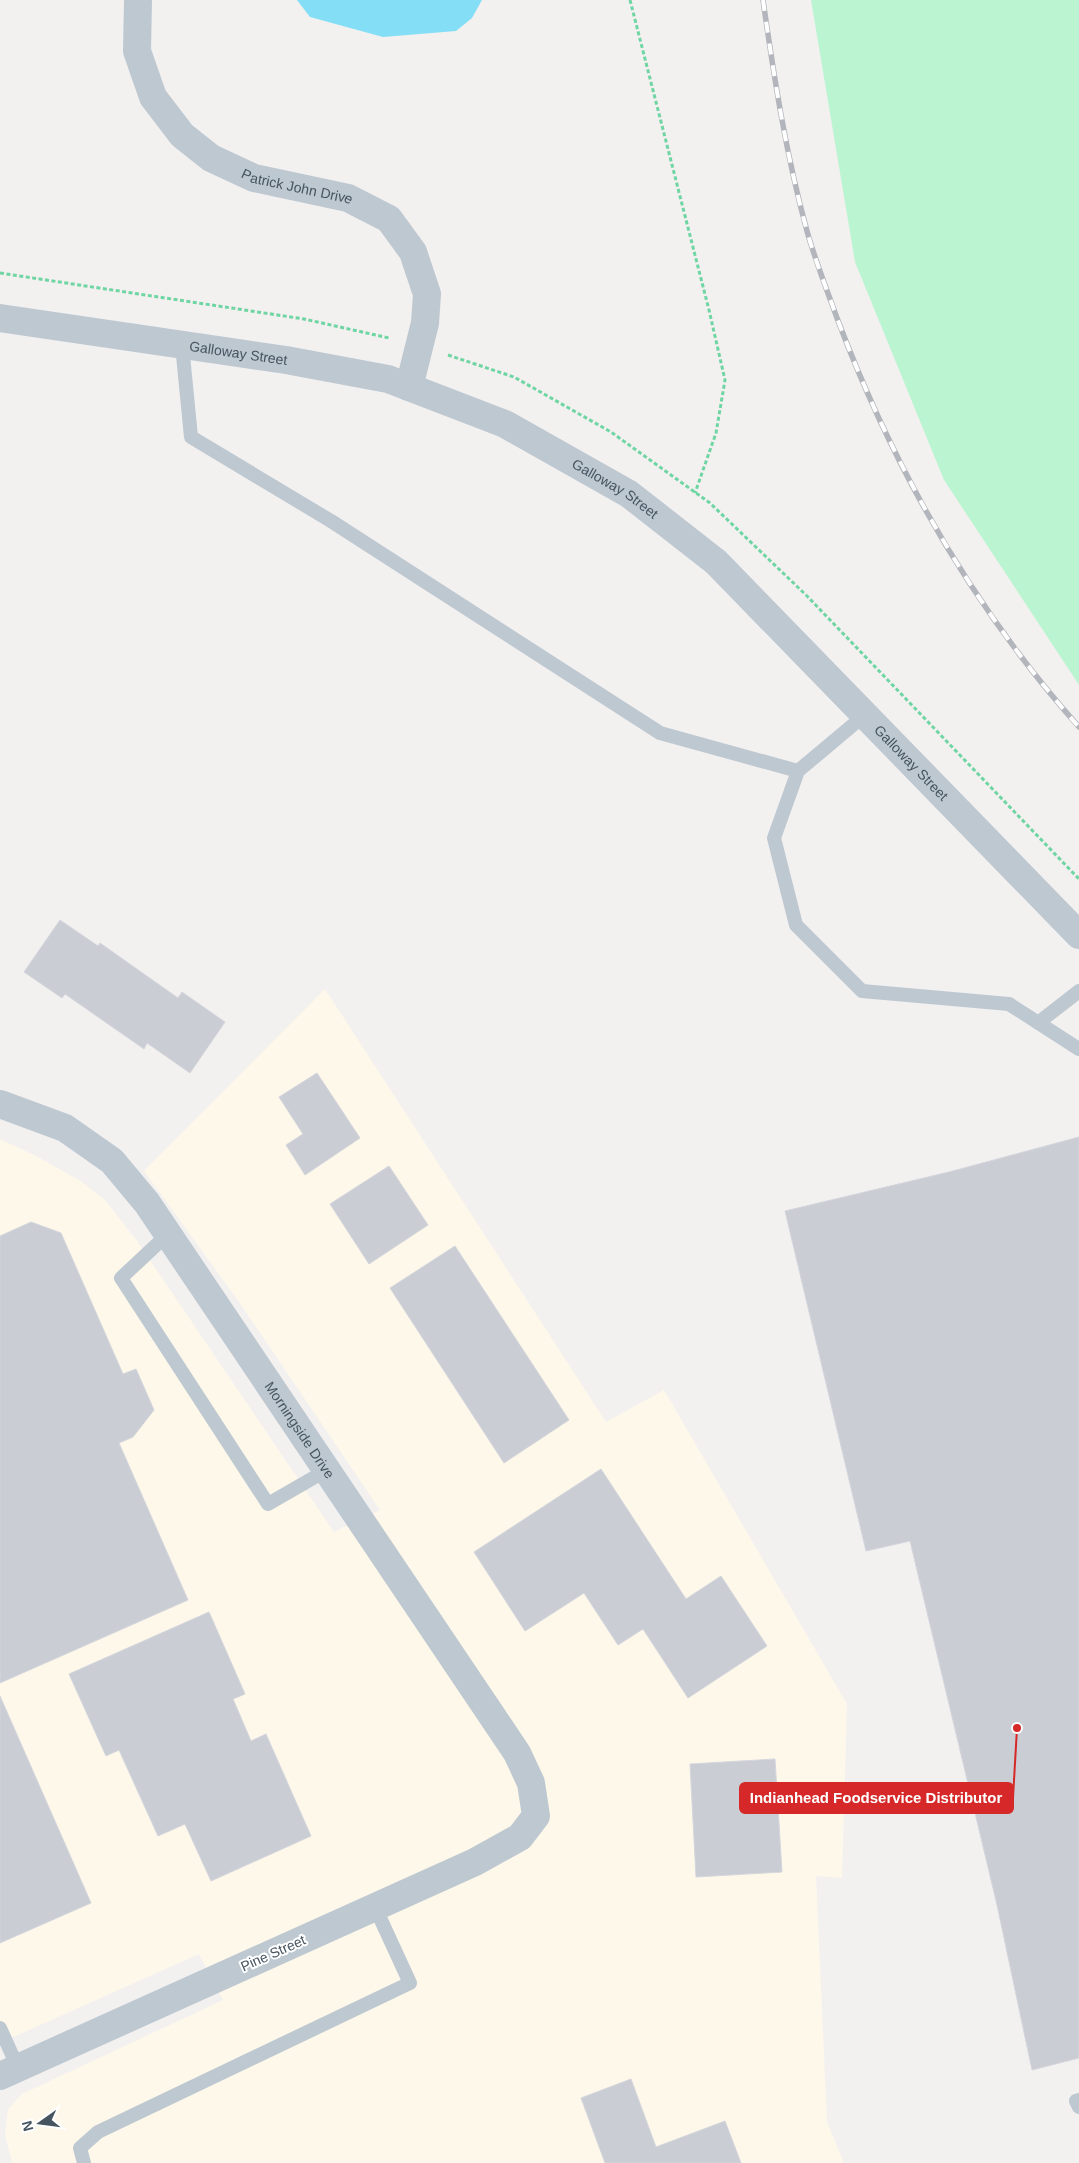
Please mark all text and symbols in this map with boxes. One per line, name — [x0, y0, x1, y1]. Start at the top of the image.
street label: Patrick John Drive — [239, 165, 356, 207]
street label: Galloway Street — [188, 338, 289, 368]
street label: Galloway Street — [569, 456, 662, 522]
street label: Galloway Street — [871, 722, 952, 804]
street label: Morningside Drive — [262, 1379, 338, 1482]
callout: Indianhead Foodservice Distributor — [740, 1783, 1013, 1813]
text: Indianhead Foodservice Distributor — [750, 1789, 1002, 1806]
street label: Pine Street — [238, 1932, 308, 1974]
north arrow — [15, 2098, 65, 2148]
text: N — [18, 2119, 36, 2133]

